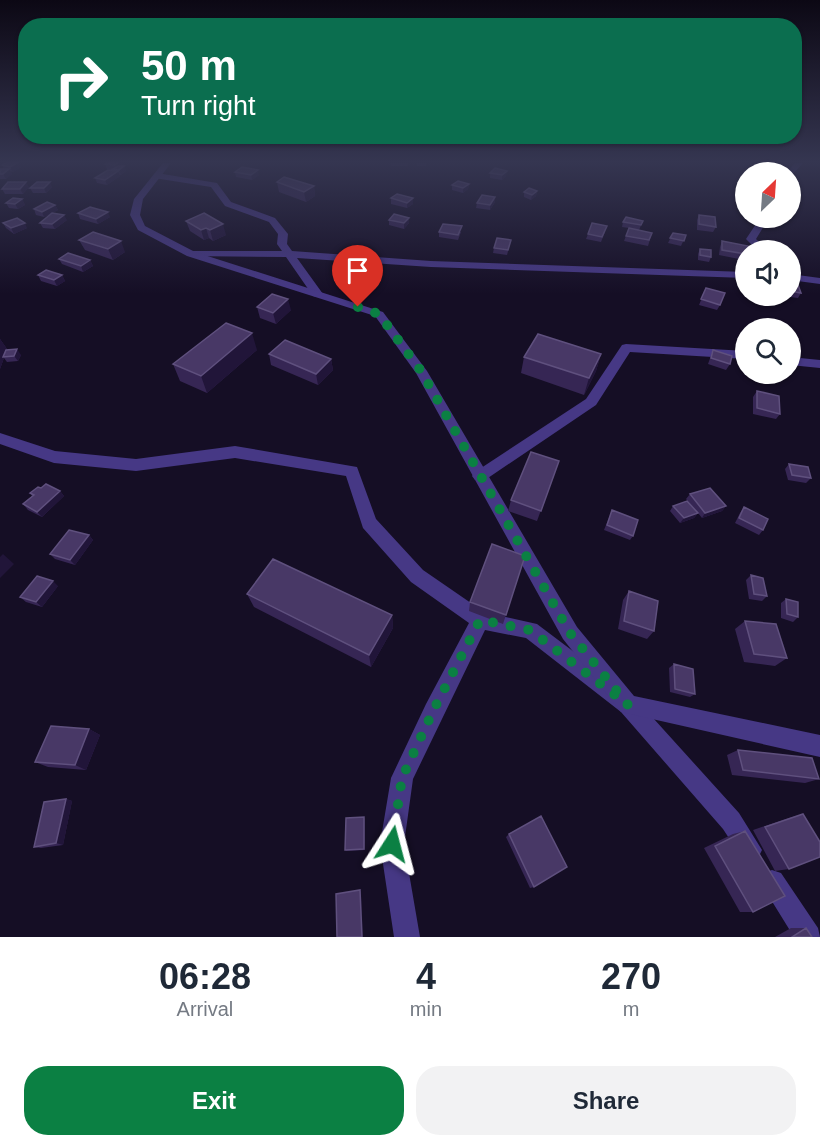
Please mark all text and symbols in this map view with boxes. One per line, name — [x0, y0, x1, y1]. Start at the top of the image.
icon: right — [42, 42, 120, 120]
text: 50 m — [141, 42, 237, 89]
text: Turn right — [141, 91, 256, 121]
north arrow — [735, 162, 801, 228]
map controls — [735, 162, 801, 384]
button: sound — [735, 240, 801, 306]
pin — [332, 245, 383, 307]
icon: arrive — [341, 254, 374, 287]
button: search — [735, 318, 801, 384]
position arrow — [360, 812, 424, 876]
text: 06:28 — [159, 956, 251, 997]
text: 4 — [416, 956, 436, 997]
text: 270 — [601, 956, 661, 997]
text: Arrival — [177, 998, 233, 1020]
text: min — [410, 998, 442, 1020]
text: m — [623, 998, 639, 1020]
button: Exit — [24, 1066, 404, 1135]
button: Share — [416, 1066, 796, 1135]

